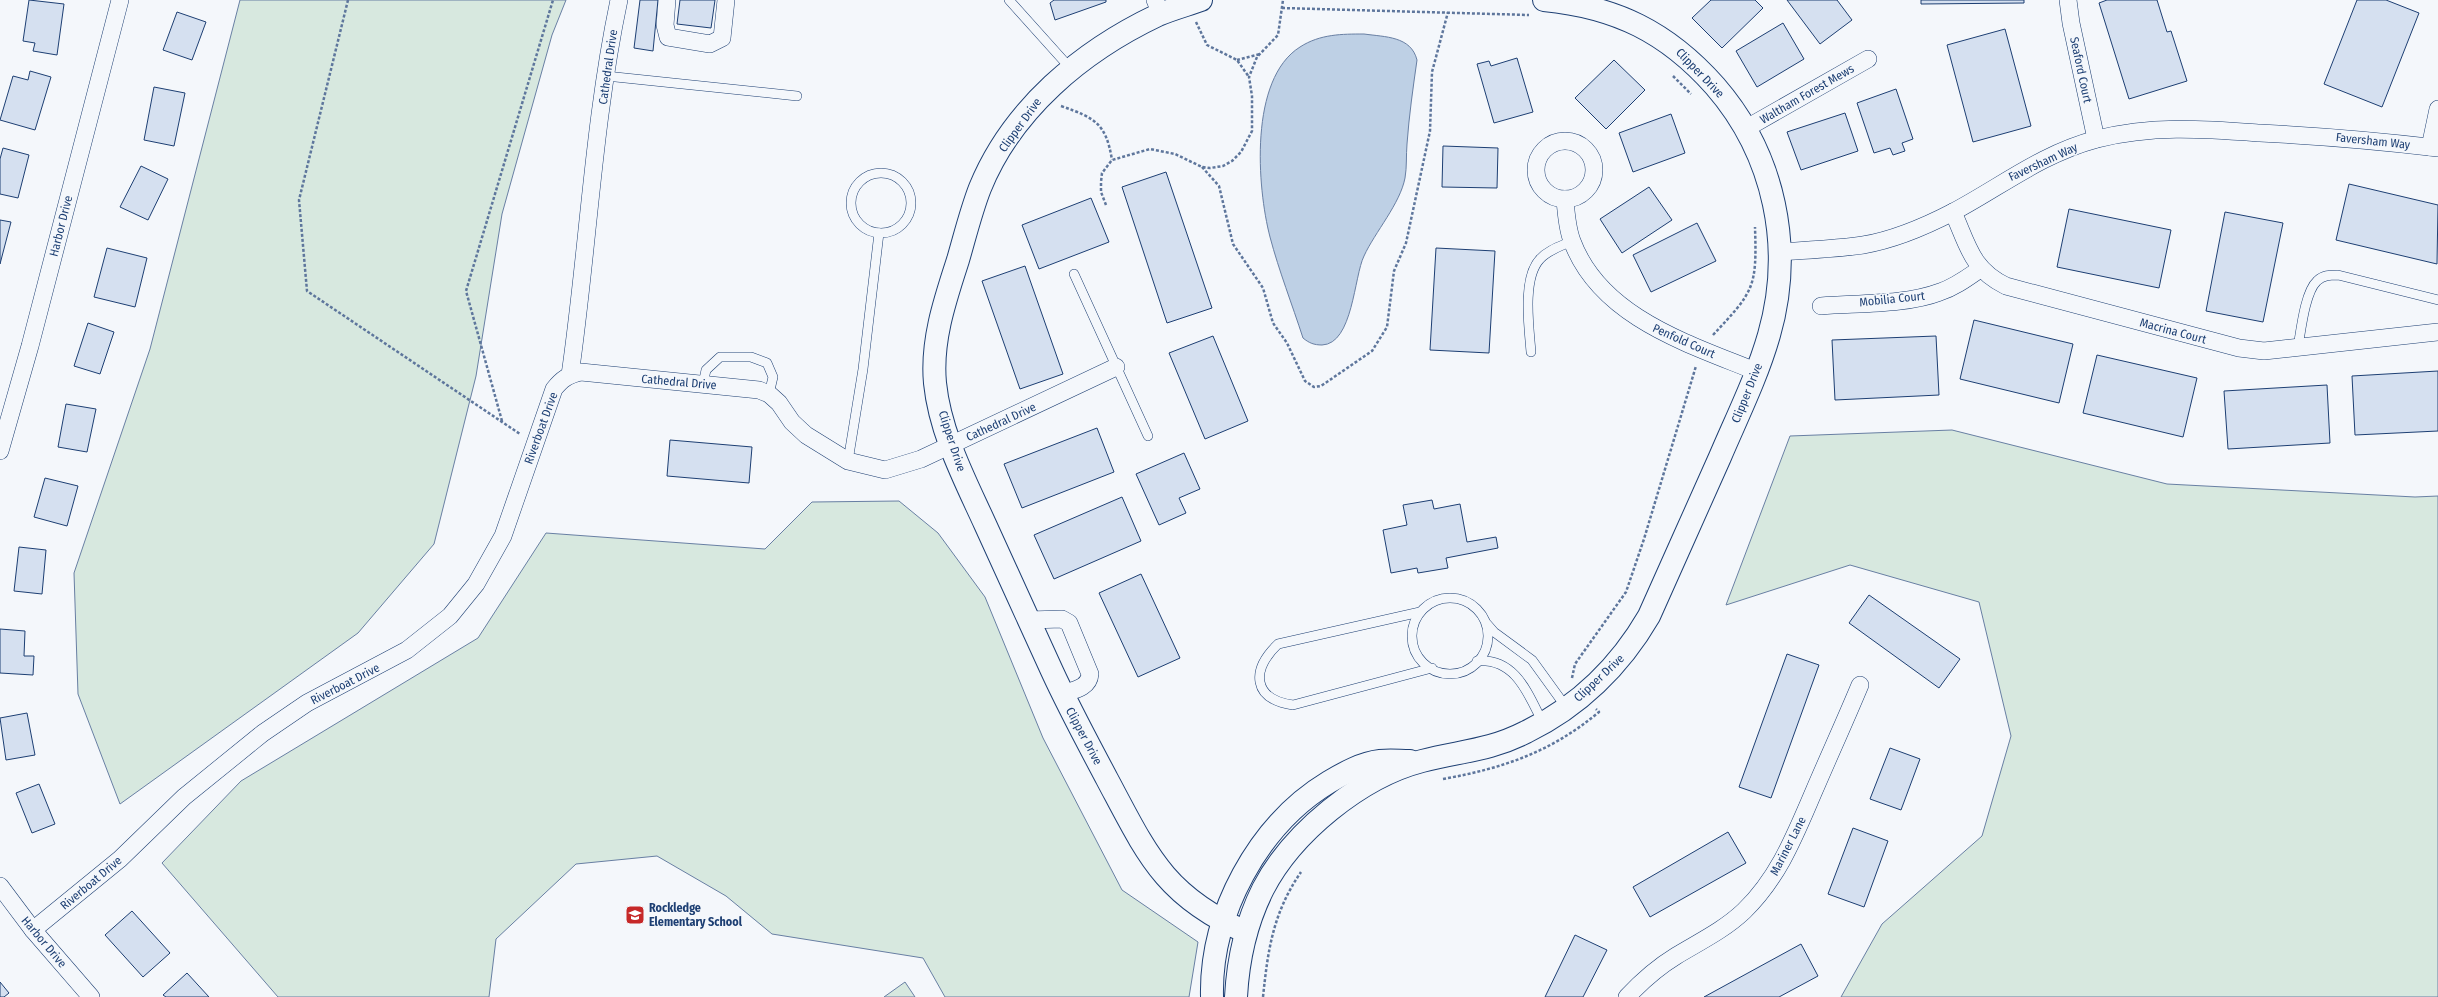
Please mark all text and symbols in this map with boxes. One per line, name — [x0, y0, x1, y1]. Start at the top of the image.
street label: Cathedral Drive — [596, 29, 620, 105]
street label: Seaford Court — [2067, 36, 2095, 104]
street label: Clipper Drive — [1673, 45, 1727, 101]
street label: Waltham Forest Mews — [1758, 61, 1856, 127]
street label: Clipper Drive — [996, 95, 1044, 155]
street label: Faversham Way — [2335, 130, 2411, 152]
street label: Faversham Way — [2006, 140, 2080, 184]
street label: Harbor Drive — [47, 194, 75, 258]
street label: Mobilia Court — [1859, 289, 1925, 309]
street label: Macrina Court — [2138, 315, 2208, 347]
street label: Penfold Court — [1651, 321, 1717, 361]
street label: Clipper Drive — [1729, 361, 1765, 425]
street label: Cathedral Drive — [641, 372, 717, 392]
street label: Riverboat Drive — [521, 390, 561, 466]
street label: Cathedral Drive — [964, 400, 1038, 444]
street label: Clipper Drive — [936, 409, 968, 473]
street label: Clipper Drive — [1571, 651, 1627, 705]
street label: Riverboat Drive — [308, 661, 382, 707]
street label: Clipper Drive — [1063, 705, 1105, 767]
street label: Mariner Lane — [1767, 814, 1809, 878]
street label: Riverboat Drive — [58, 853, 125, 913]
place label: Rockledge Elementary School — [649, 901, 743, 929]
school or university icon: Rockledge Elementary School — [624, 904, 646, 926]
street label: Harbor Drive — [19, 914, 69, 970]

